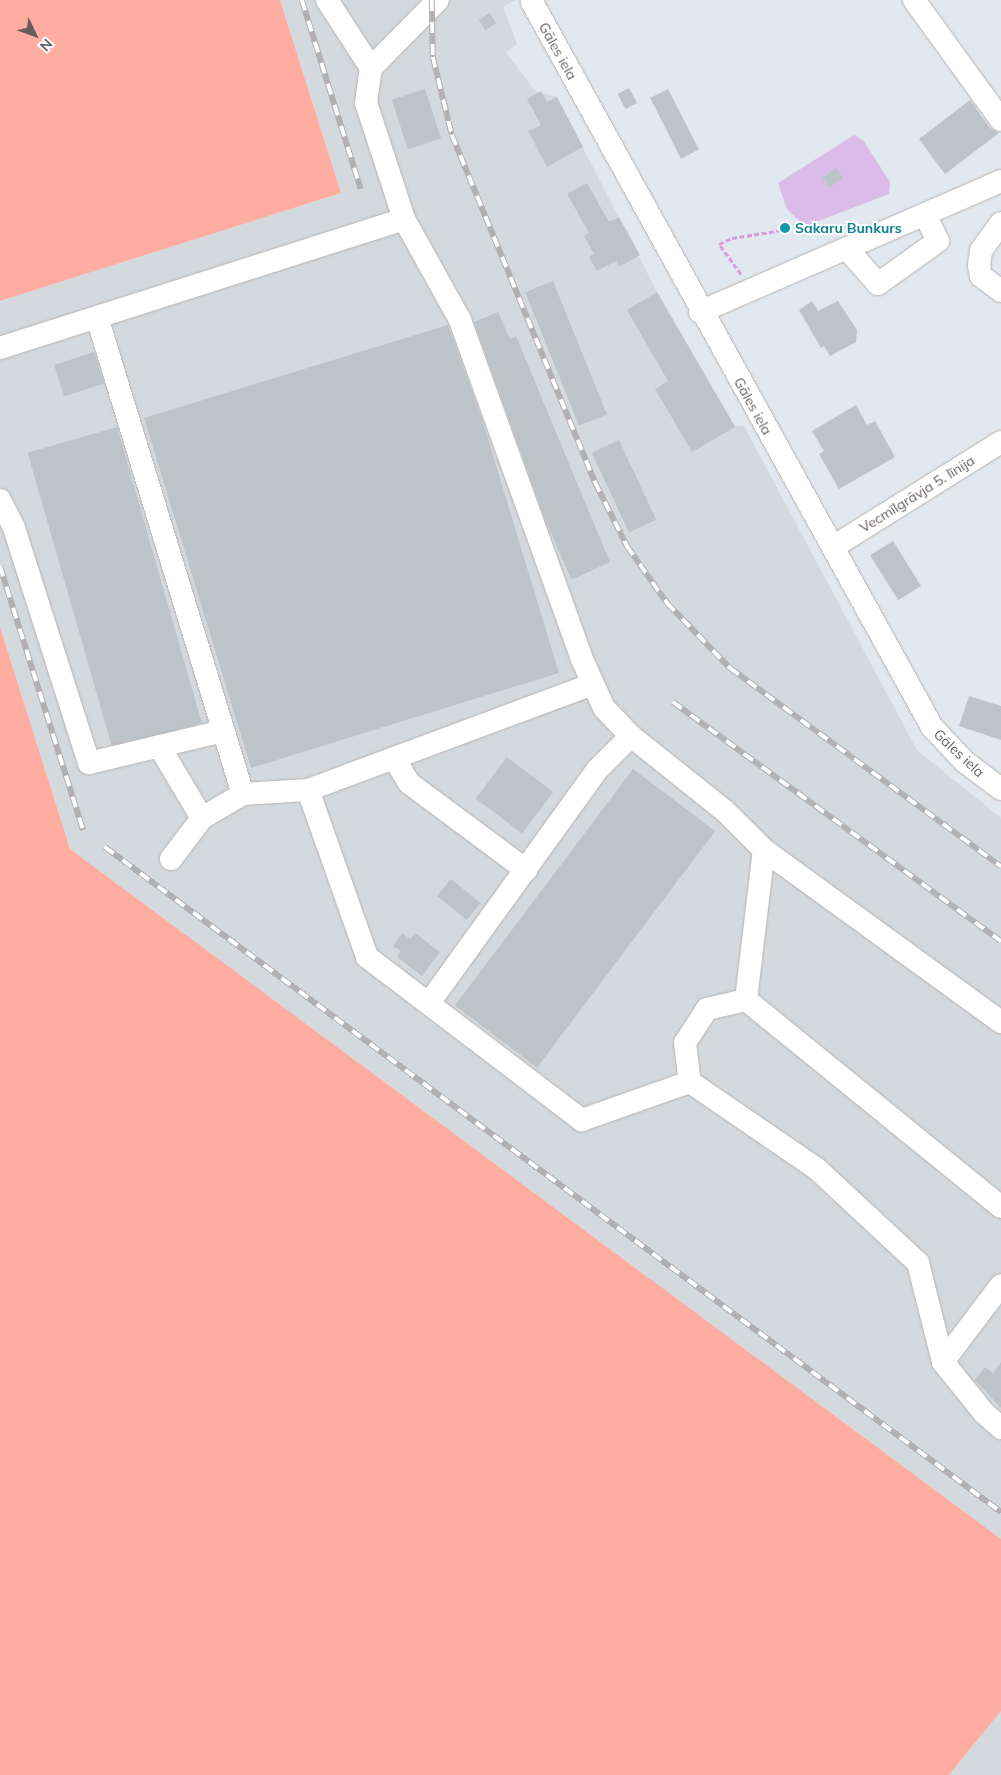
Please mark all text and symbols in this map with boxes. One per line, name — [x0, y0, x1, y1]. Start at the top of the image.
north arrow — [10, 10, 60, 60]
street label: Gāles iela — [535, 19, 581, 83]
text: N — [36, 35, 56, 55]
place label: Sakaru Bunkurs — [795, 220, 902, 236]
marker: Sakaru Bunkurs — [779, 222, 791, 234]
street label: Gāles iela — [730, 374, 776, 438]
street label: Vecmīlgrāvja 5. līnija — [856, 452, 978, 536]
street label: Gāles iela — [930, 725, 988, 781]

